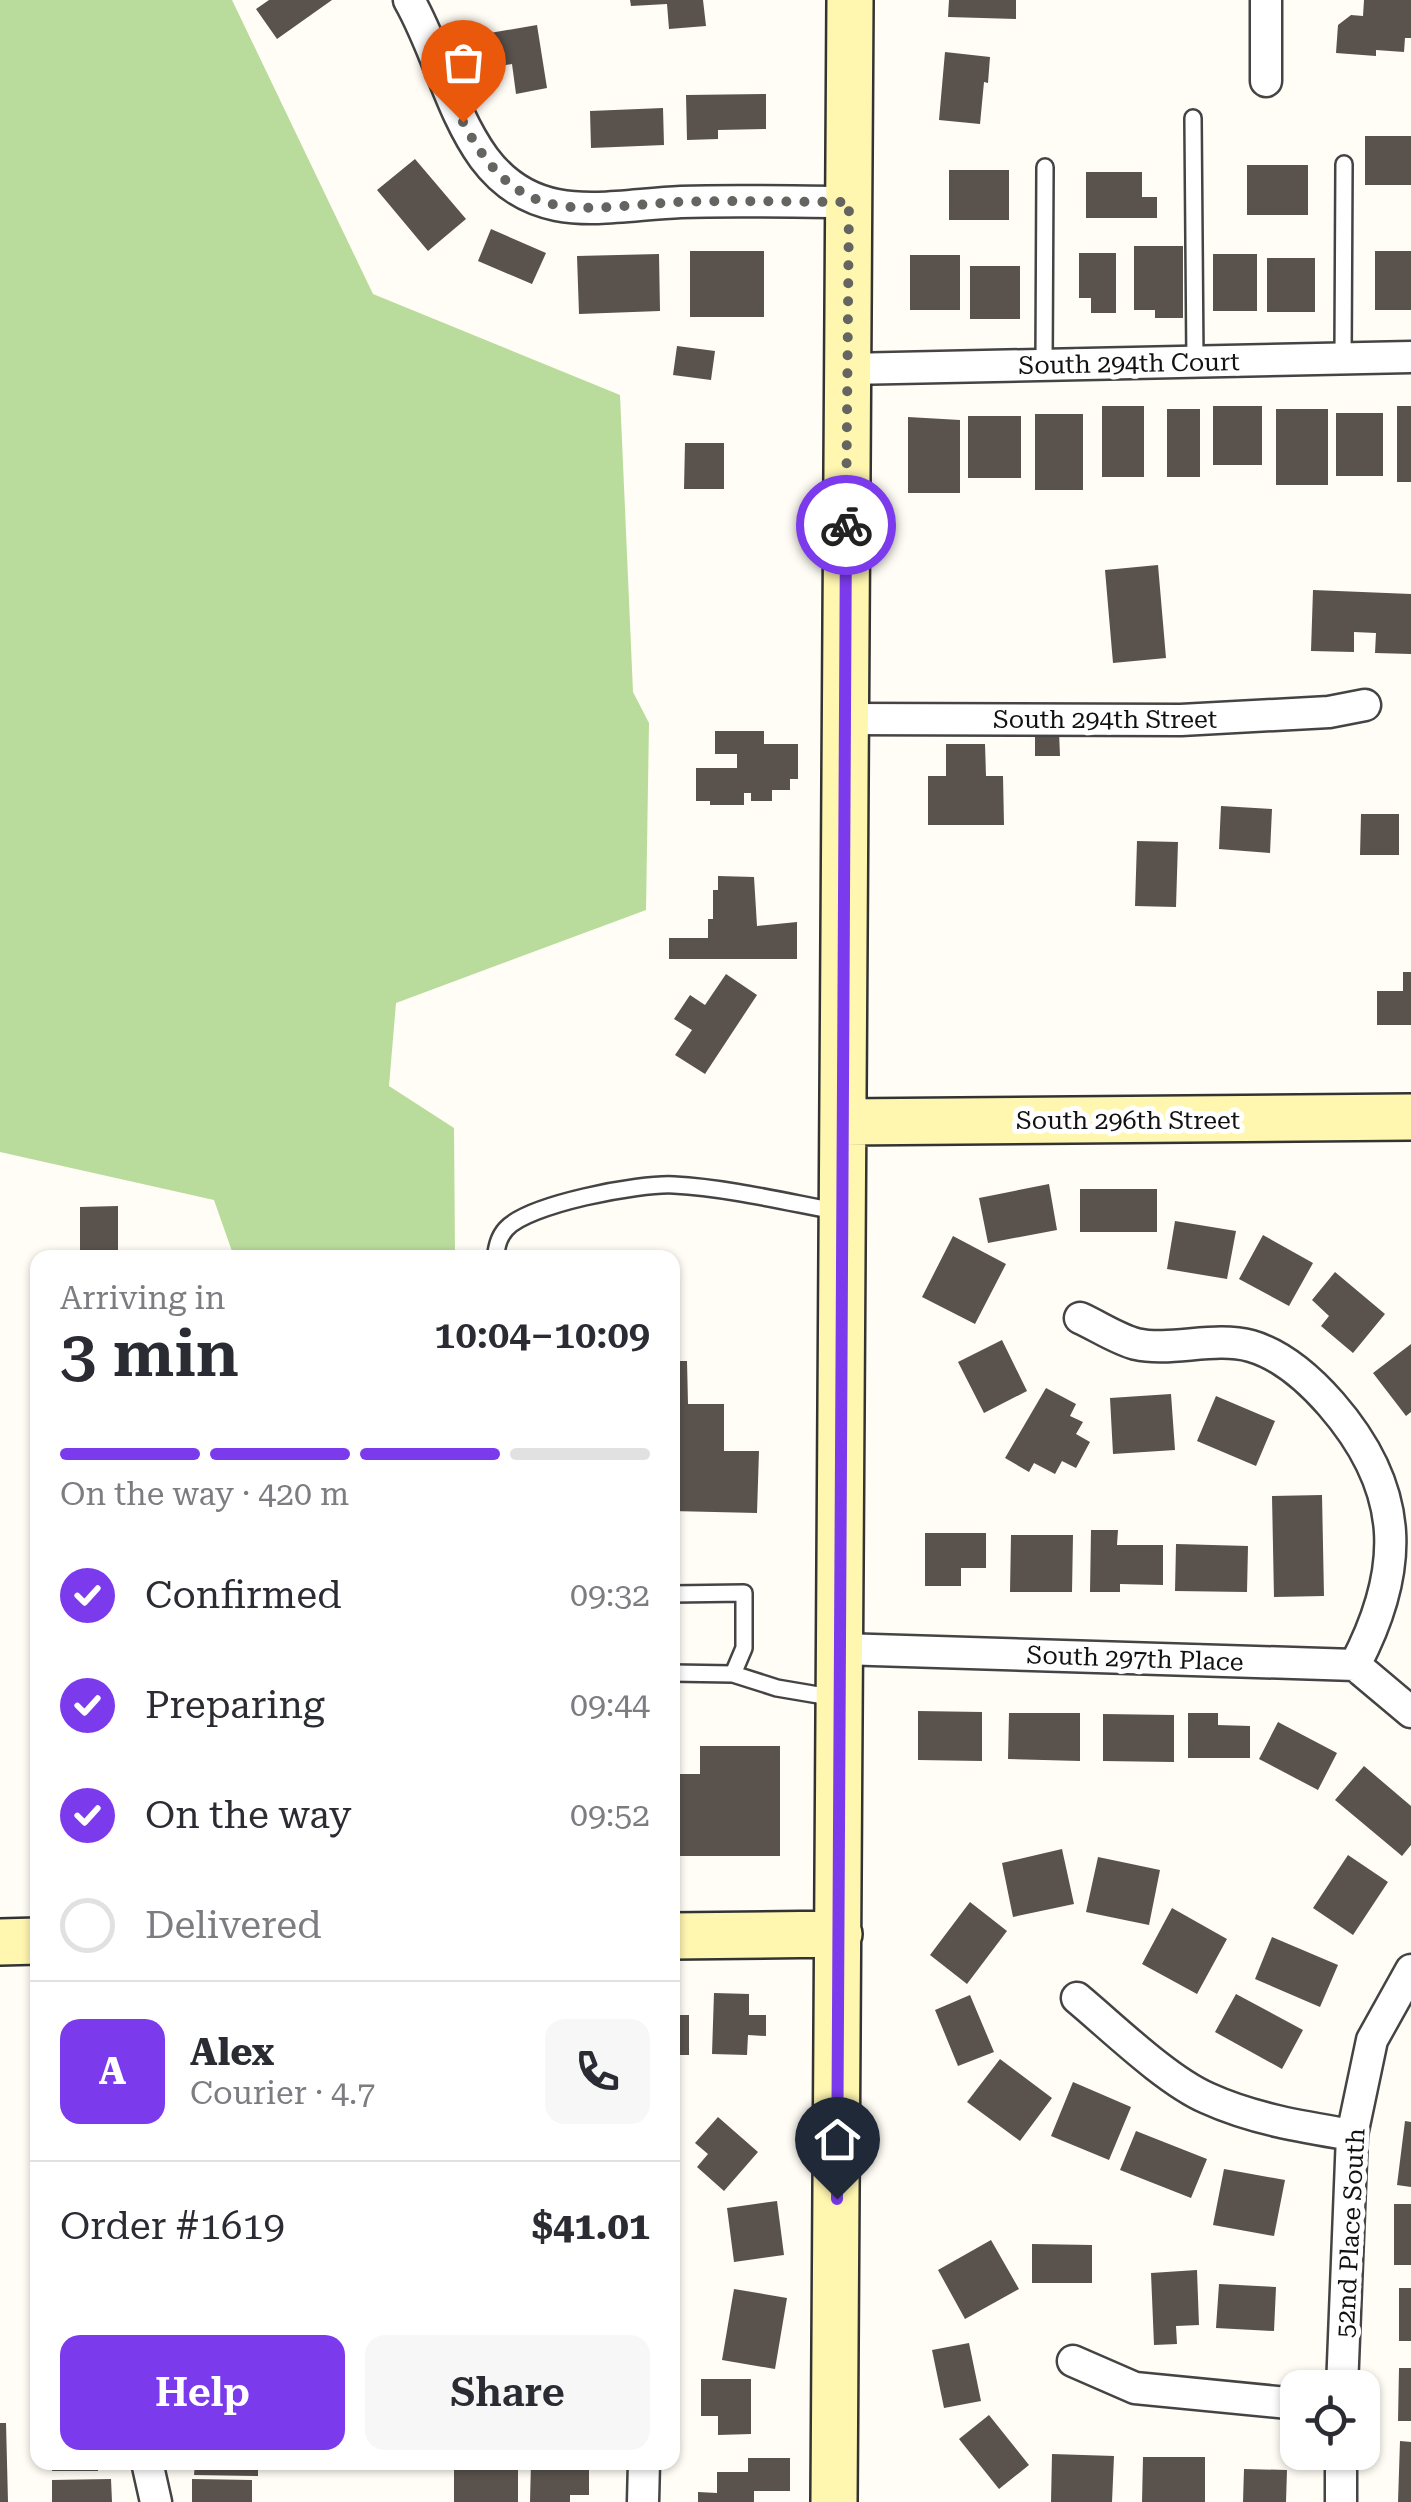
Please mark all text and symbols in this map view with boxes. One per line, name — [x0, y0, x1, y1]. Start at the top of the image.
pin — [421, 20, 506, 123]
icon: bag — [436, 35, 491, 90]
street label: South 294th Court — [1018, 347, 1240, 380]
courier — [796, 475, 896, 575]
icon: bike — [819, 498, 874, 553]
street label: South 294th Street — [993, 705, 1217, 734]
street label: South 296th Street — [1016, 1106, 1240, 1135]
text: Arriving in — [60, 1279, 225, 1317]
text: 10:04–10:09 — [434, 1313, 650, 1357]
text: 3 min — [60, 1316, 239, 1392]
text: On the way · 420 m — [60, 1475, 349, 1513]
icon: check — [60, 1568, 115, 1623]
text: Confirmed — [145, 1573, 342, 1617]
text: 09:32 — [570, 1576, 650, 1614]
street label: South 297th Place — [1026, 1640, 1244, 1677]
icon: check — [60, 1678, 115, 1733]
text: Preparing — [145, 1683, 325, 1727]
text: 09:44 — [570, 1686, 650, 1724]
icon: check — [60, 1788, 115, 1843]
text: On the way — [145, 1793, 351, 1837]
text: 09:52 — [570, 1796, 650, 1834]
text: Delivered — [145, 1903, 322, 1947]
button: phone — [545, 2019, 650, 2124]
text: Alex — [190, 2030, 274, 2074]
text: A — [99, 2049, 126, 2093]
text: Courier · 4.7 — [190, 2074, 375, 2112]
pin — [795, 2097, 880, 2200]
icon: home — [810, 2112, 865, 2167]
street label: 52nd Place South — [1331, 2128, 1370, 2339]
text: Order #1619 — [60, 2204, 285, 2248]
text: $41.01 — [532, 2204, 650, 2248]
button: Help — [60, 2335, 345, 2450]
button: Share — [365, 2335, 650, 2450]
map controls — [1280, 2370, 1380, 2470]
button: locate — [1280, 2370, 1380, 2470]

